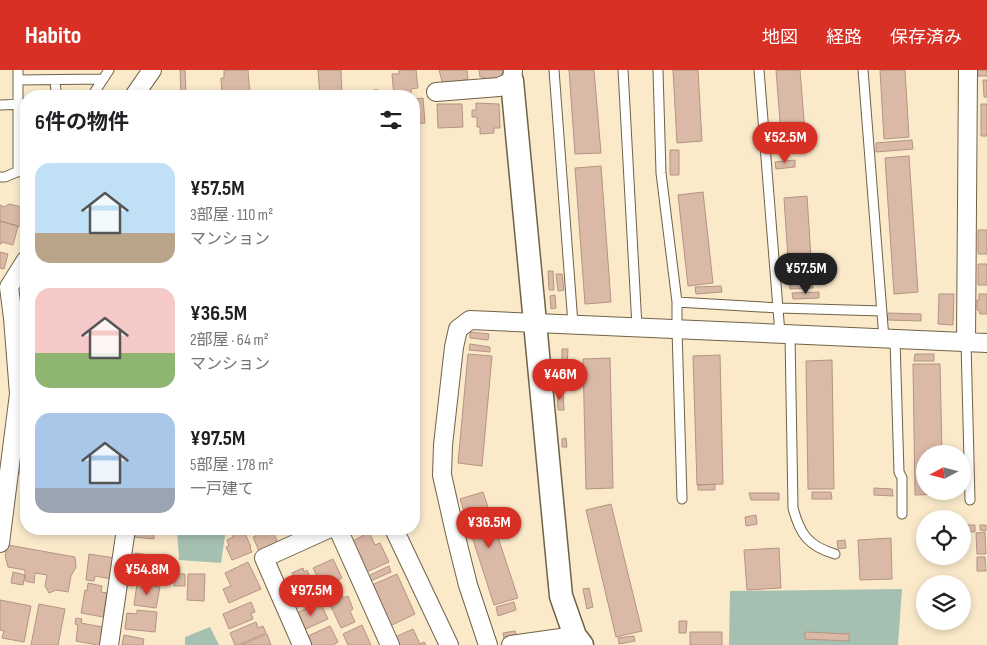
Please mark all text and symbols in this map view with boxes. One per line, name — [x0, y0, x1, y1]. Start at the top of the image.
text: Habito — [25, 21, 81, 50]
text: 地図 — [762, 27, 798, 48]
text: 経路 — [826, 27, 862, 48]
text: 保存済み — [890, 27, 962, 48]
icon: filters — [377, 106, 405, 134]
text: 6件の物件 — [35, 110, 129, 135]
pin: ¥52.5M — [744, 122, 826, 164]
text: ¥52.5M — [763, 128, 807, 147]
text: ¥57.5M — [190, 176, 244, 201]
icon: home — [75, 183, 135, 243]
text: 3部屋 · 110 m² — [190, 206, 273, 225]
text: マンション — [190, 230, 270, 249]
pin: ¥57.5M — [765, 252, 847, 295]
text: ¥57.5M — [785, 259, 827, 278]
text: ¥36.5M — [190, 301, 247, 326]
icon: home — [75, 308, 135, 368]
text: 2部屋 · 64 m² — [190, 331, 269, 350]
text: マンション — [190, 355, 270, 374]
pin: ¥46M — [530, 358, 590, 401]
text: ¥46M — [543, 365, 577, 384]
text: ¥97.5M — [190, 426, 245, 451]
icon: home — [75, 433, 135, 493]
north arrow — [916, 445, 971, 500]
map controls — [916, 445, 971, 630]
text: 5部屋 · 178 m² — [190, 456, 273, 475]
text: 一戸建て — [190, 480, 254, 499]
pin: ¥36.5M — [448, 506, 530, 549]
button: locate — [916, 510, 971, 565]
text: ¥36.5M — [467, 513, 511, 532]
pin: ¥54.8M — [106, 554, 188, 596]
text: ¥54.8M — [125, 560, 169, 579]
pin: ¥97.5M — [270, 574, 352, 617]
button: layers — [916, 575, 971, 630]
text: ¥97.5M — [290, 581, 332, 600]

